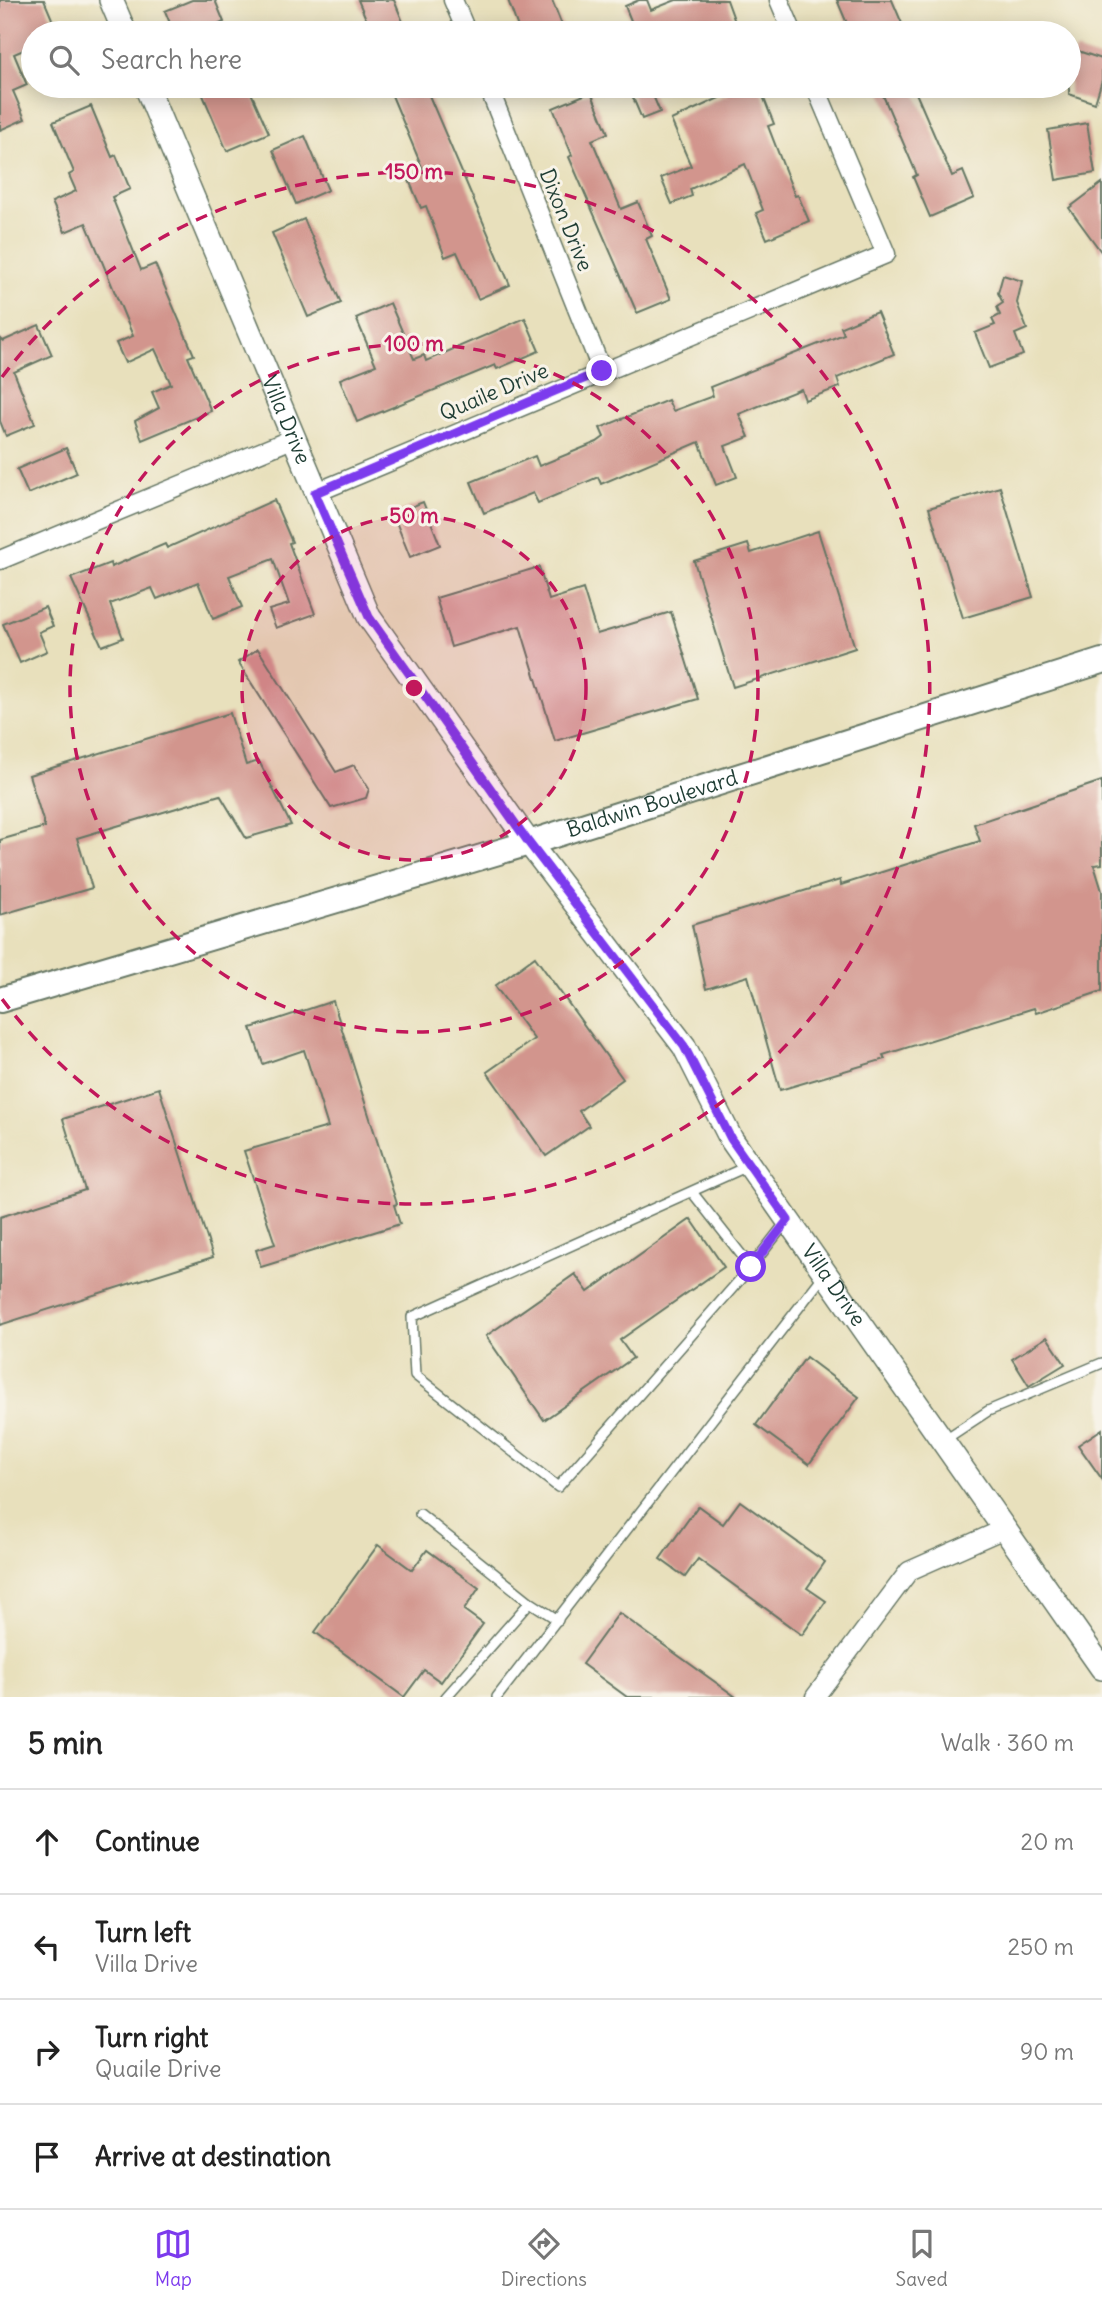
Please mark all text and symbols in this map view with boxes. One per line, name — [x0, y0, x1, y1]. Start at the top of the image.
search box — [21, 21, 1081, 98]
icon: search — [45, 41, 83, 79]
text: Search here — [101, 43, 242, 76]
text: 150 m — [385, 158, 443, 185]
street label: Dixon Drive — [534, 165, 599, 275]
text: 100 m — [384, 330, 444, 357]
route end — [586, 355, 617, 386]
street label: Quaile Drive — [435, 357, 552, 427]
street label: Villa Drive — [256, 371, 317, 468]
text: 50 m — [389, 502, 439, 529]
centre of rings — [402, 676, 426, 700]
street label: Baldwin Boulevard — [563, 764, 741, 843]
street label: Villa Drive — [796, 1239, 872, 1331]
route start — [735, 1251, 766, 1282]
text: 5 min — [28, 1724, 103, 1762]
text: Walk · 360 m — [941, 1728, 1074, 1757]
icon: ahead — [28, 1823, 66, 1861]
text: Continue — [95, 1825, 200, 1858]
text: 20 m — [1021, 1827, 1074, 1856]
text: Turn left — [95, 1916, 191, 1949]
icon: left — [28, 1928, 66, 1966]
text: 250 m — [1007, 1932, 1074, 1961]
text: Villa Drive — [95, 1949, 198, 1978]
text: Turn right — [95, 2021, 208, 2054]
icon: right — [28, 2033, 66, 2071]
text: 90 m — [1020, 2037, 1074, 2066]
text: Quaile Drive — [95, 2054, 221, 2083]
icon: arrive — [28, 2138, 66, 2176]
text: Arrive at destination — [95, 2140, 331, 2173]
tab: Map — [154, 2225, 192, 2291]
tab: Directions — [501, 2225, 587, 2291]
tab: Saved — [896, 2225, 948, 2291]

